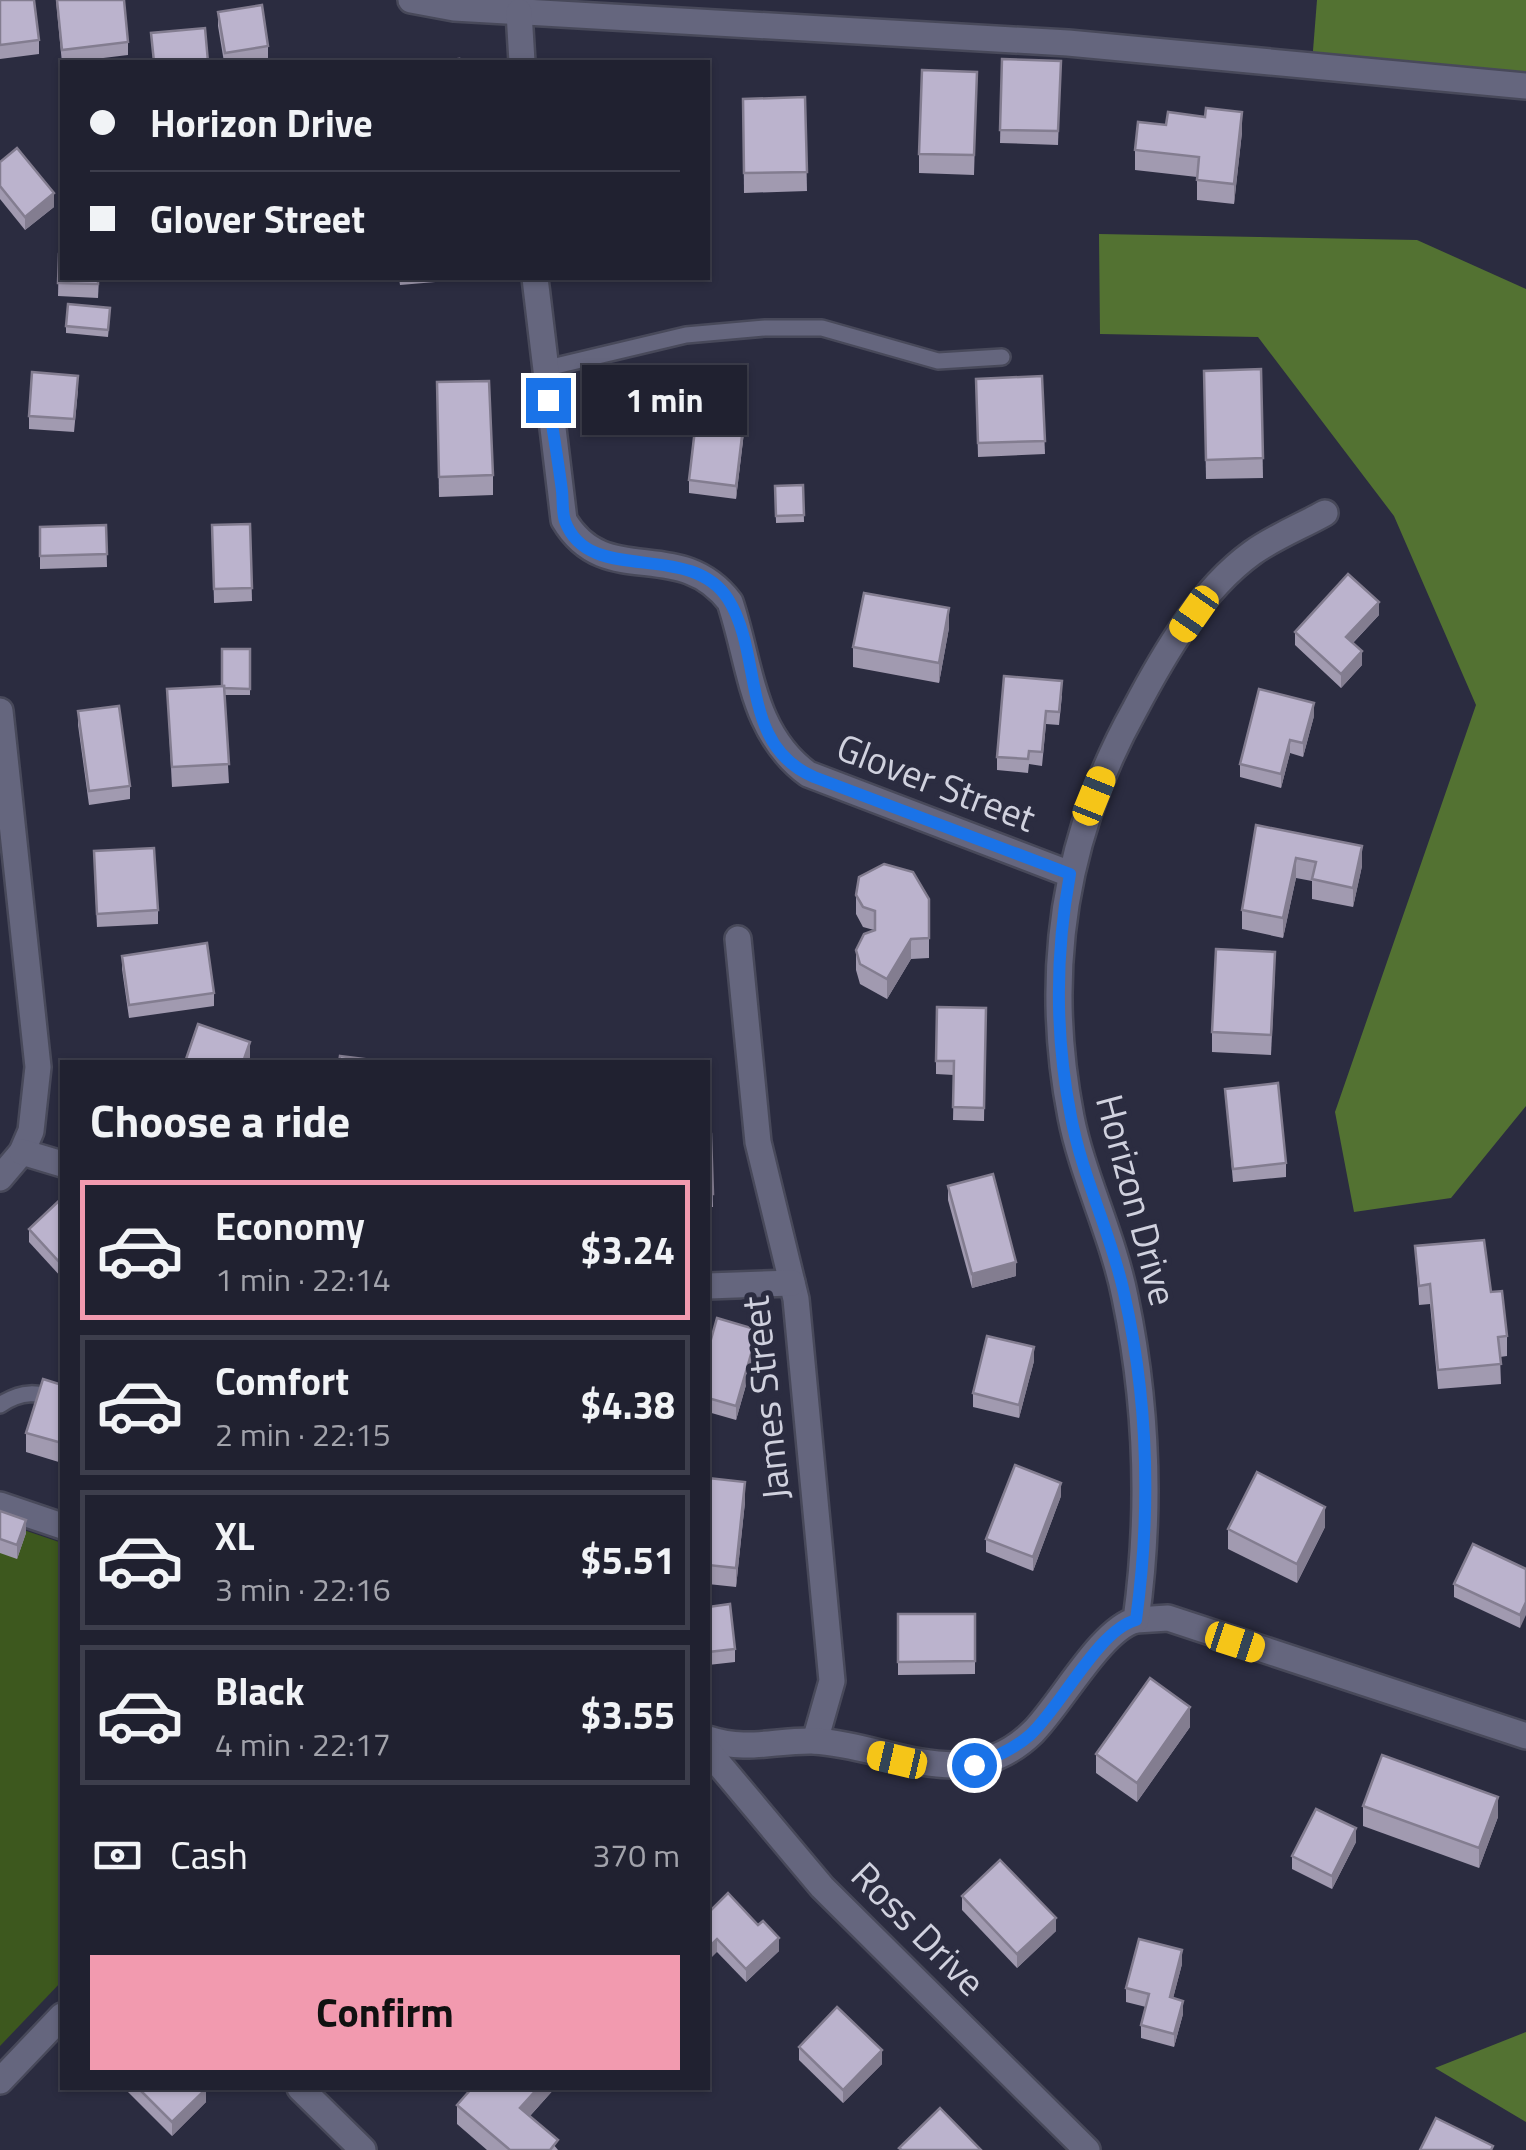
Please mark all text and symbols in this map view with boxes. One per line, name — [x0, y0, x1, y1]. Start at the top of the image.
text: Horizon Drive — [150, 94, 373, 152]
text: Glover Street — [150, 190, 365, 248]
callout: 1 min — [583, 365, 748, 435]
text: 1 min — [626, 376, 703, 424]
route end — [526, 378, 571, 423]
car — [1165, 581, 1223, 647]
street label: Glover Street — [829, 718, 1044, 847]
car — [1069, 763, 1119, 829]
text: Choose a ride — [90, 1086, 350, 1154]
street label: Horizon Drive — [1081, 1088, 1193, 1312]
text: Economy — [215, 1197, 365, 1255]
icon: car — [95, 1205, 185, 1295]
text: $3.24 — [580, 1221, 675, 1279]
text: 1 min · 22:14 — [215, 1255, 391, 1303]
street label: James Street — [725, 1293, 805, 1503]
text: Comfort — [215, 1352, 349, 1410]
icon: car — [95, 1360, 185, 1450]
text: $4.38 — [580, 1376, 675, 1434]
text: 2 min · 22:15 — [215, 1410, 391, 1458]
text: XL — [215, 1507, 255, 1565]
icon: car — [95, 1515, 185, 1605]
text: $5.51 — [580, 1531, 675, 1589]
text: 3 min · 22:16 — [215, 1565, 391, 1613]
car — [1202, 1618, 1268, 1666]
text: Black — [215, 1662, 304, 1720]
icon: car — [95, 1670, 185, 1760]
text: $3.55 — [580, 1686, 675, 1744]
text: 4 min · 22:17 — [215, 1720, 391, 1768]
car — [864, 1739, 930, 1781]
route start — [952, 1743, 997, 1788]
text: Cash — [170, 1826, 248, 1884]
icon: cash — [90, 1828, 145, 1883]
text: 370 m — [592, 1831, 680, 1879]
street label: Ross Drive — [838, 1848, 999, 2009]
button: Confirm — [90, 1955, 680, 2070]

